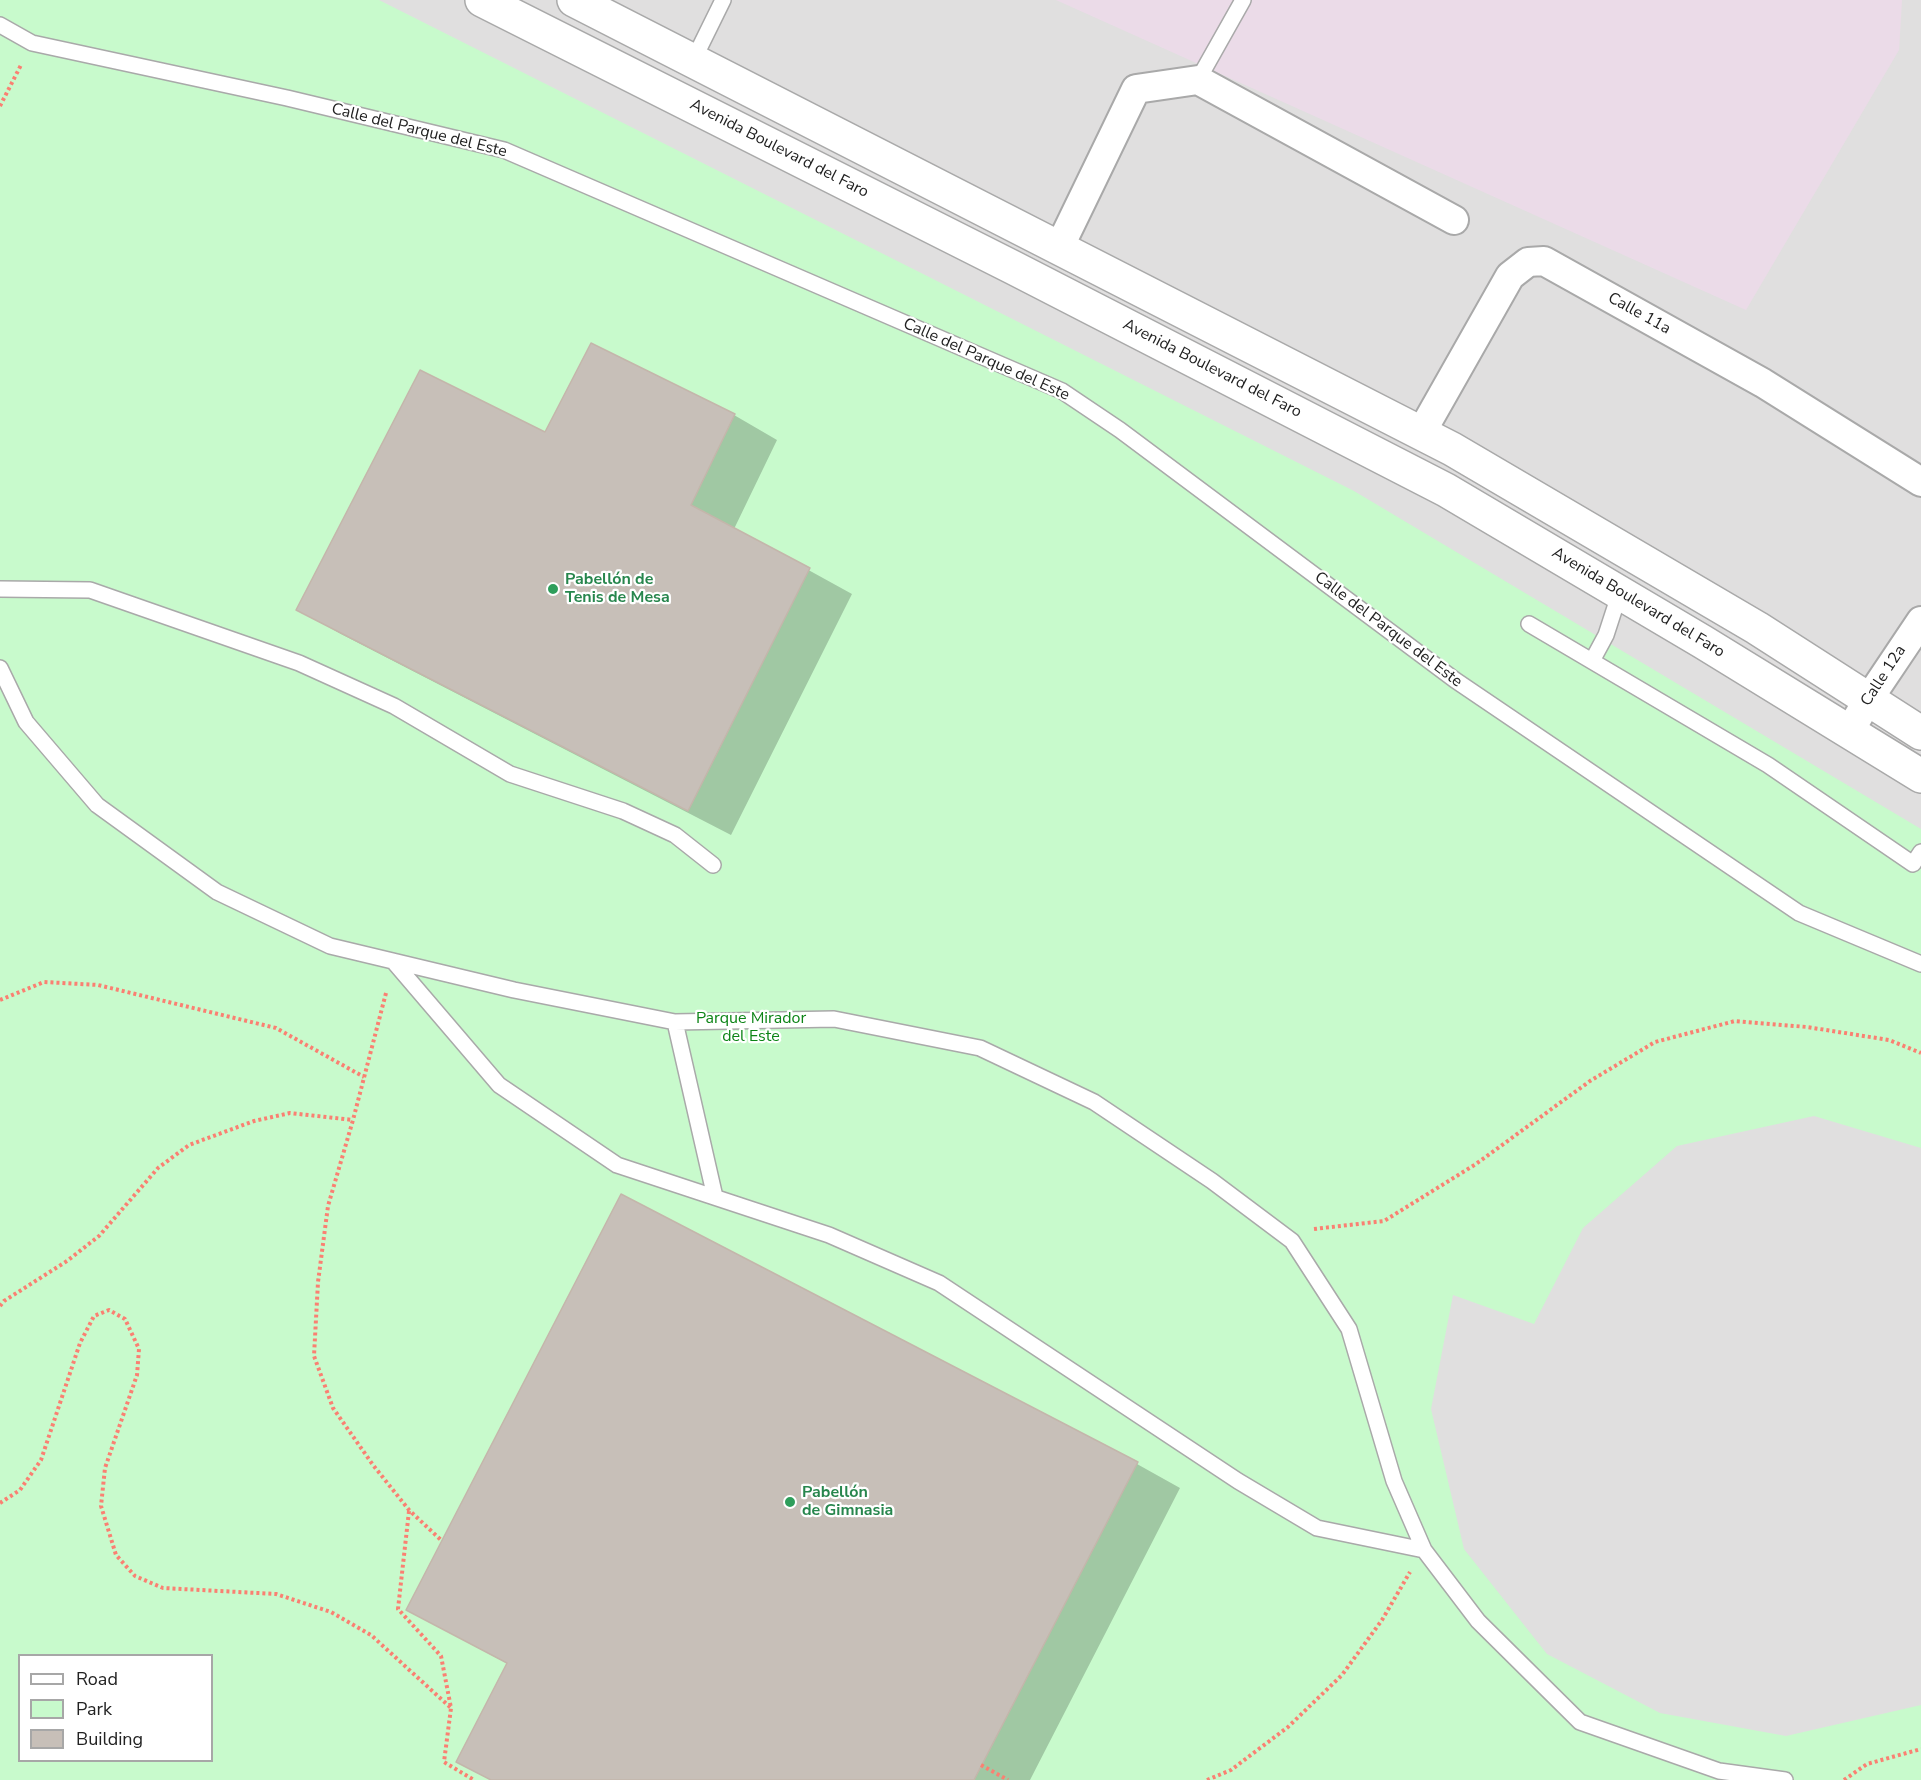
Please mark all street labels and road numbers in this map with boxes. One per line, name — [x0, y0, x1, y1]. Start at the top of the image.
street label: Avenida Boulevard del Faro — [686, 95, 872, 203]
street label: Calle del Parque del Este — [329, 100, 509, 162]
street label: Calle 11a — [1604, 289, 1674, 339]
street label: Calle del Parque del Este — [900, 315, 1072, 405]
street label: Avenida Boulevard del Faro — [1119, 315, 1305, 423]
street label: Avenida Boulevard del Faro — [1548, 544, 1728, 662]
street label: Calle del Parque del Este — [1310, 568, 1466, 692]
street label: Calle 12a — [1857, 642, 1911, 710]

